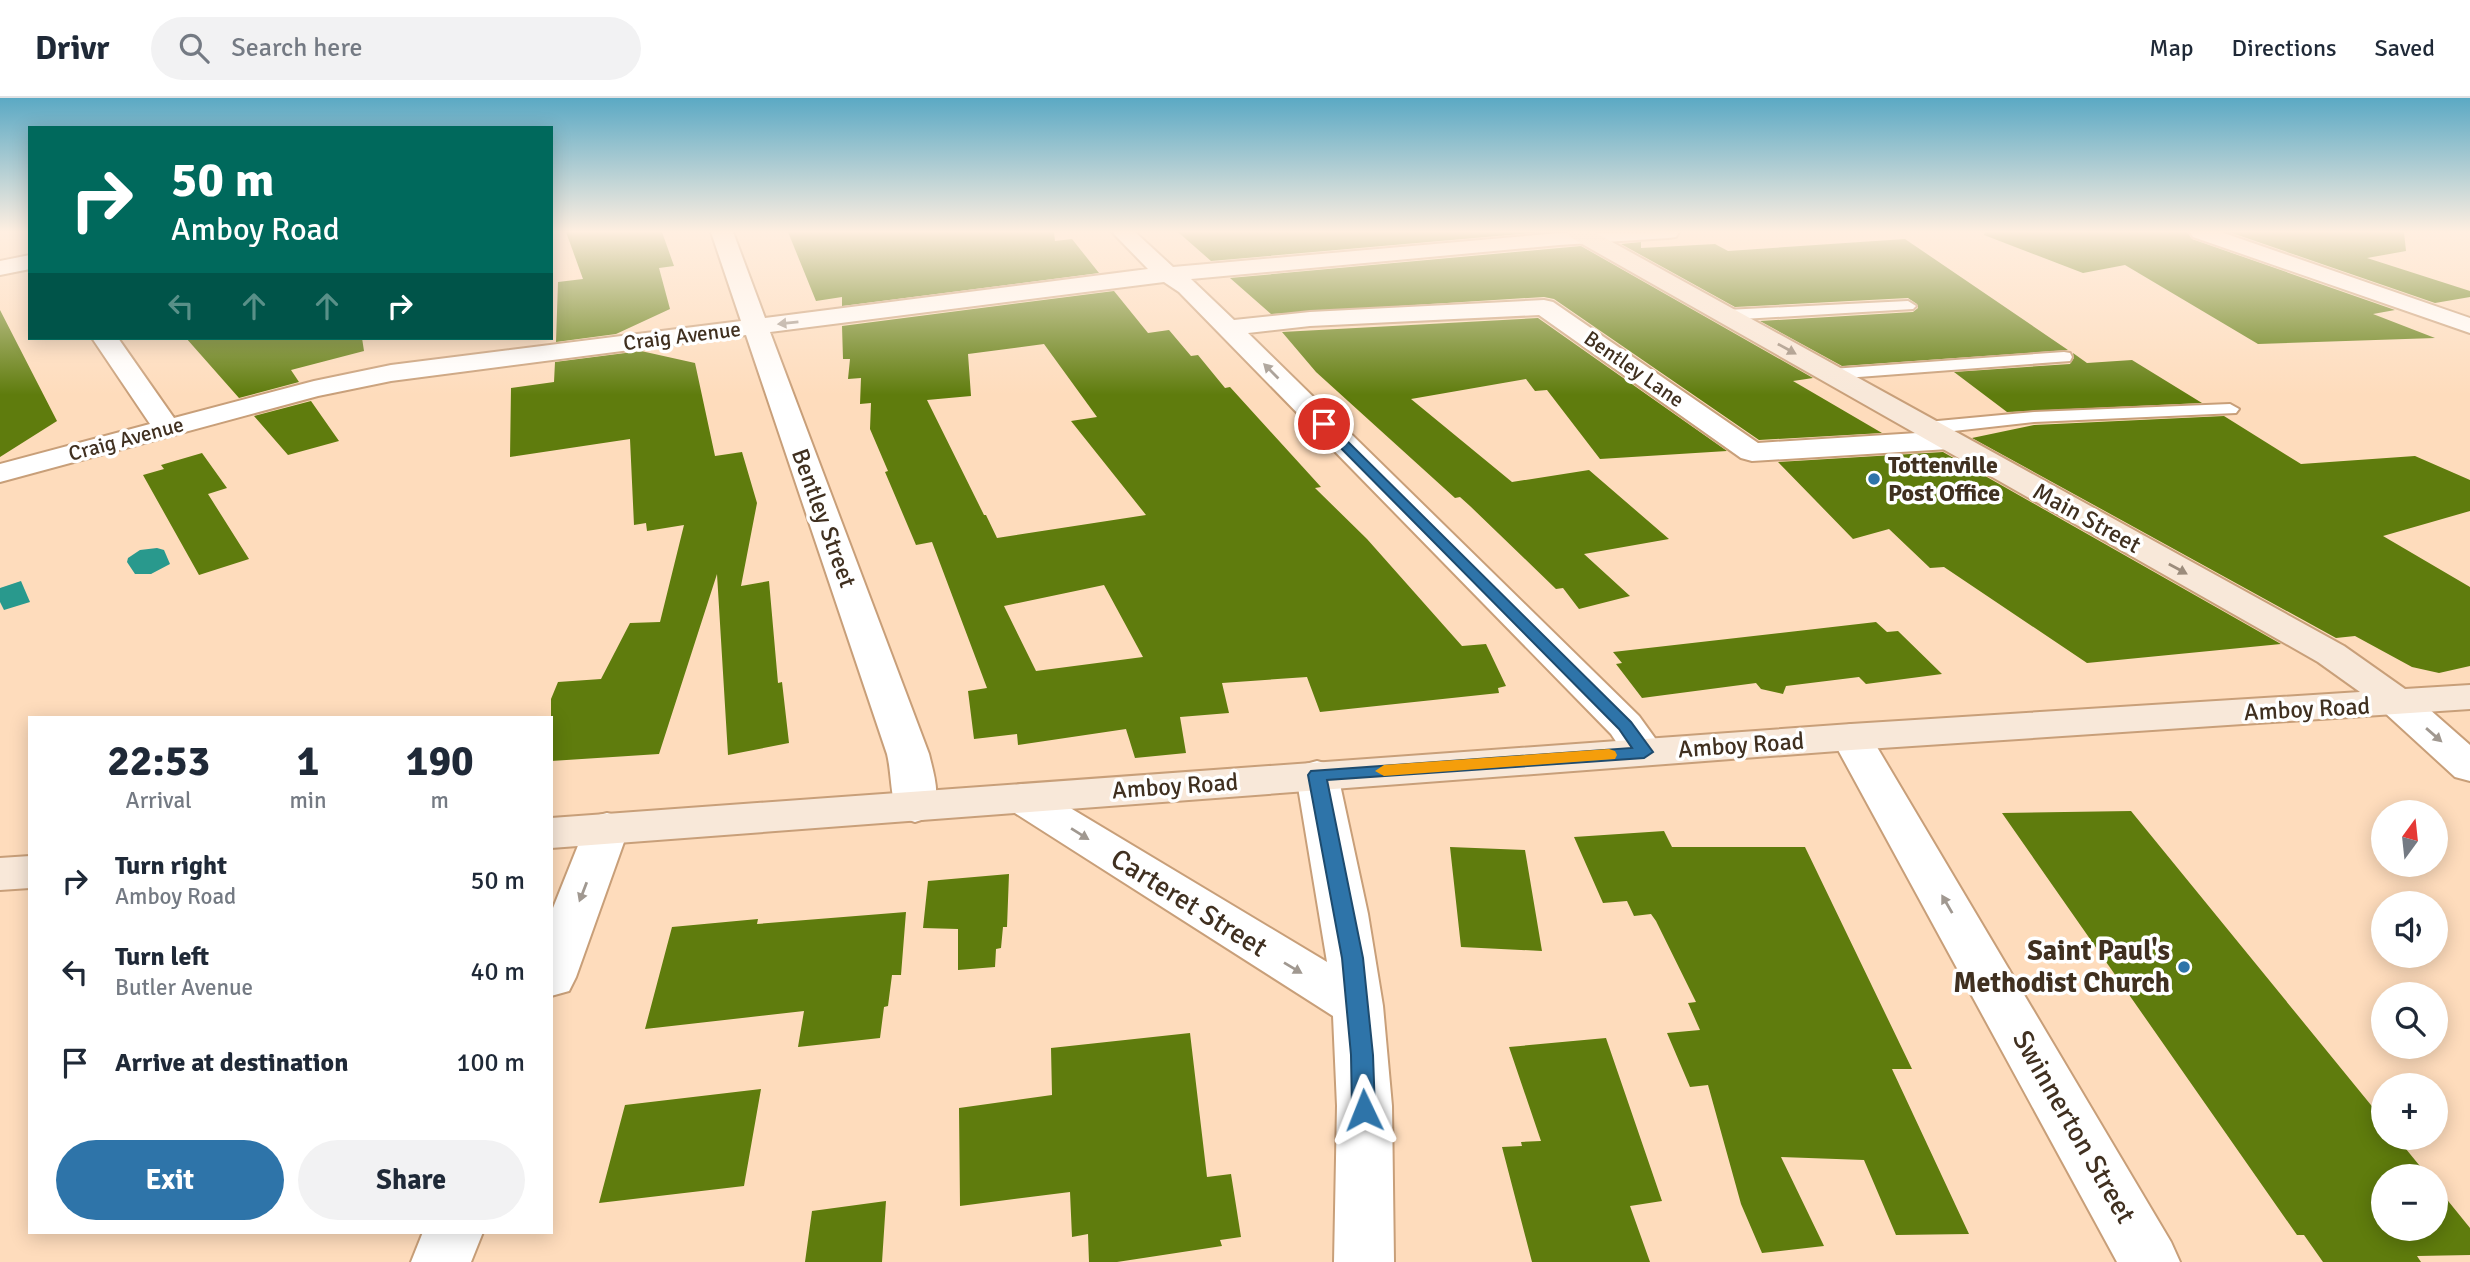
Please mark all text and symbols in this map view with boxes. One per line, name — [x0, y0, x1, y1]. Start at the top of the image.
search box — [151, 17, 641, 80]
text: Drivr — [35, 28, 109, 69]
icon: search — [175, 29, 213, 67]
text: Search here — [231, 32, 362, 64]
text: Map — [2149, 33, 2194, 63]
text: Directions — [2232, 33, 2337, 63]
text: Saved — [2375, 33, 2435, 63]
text: 50 m — [171, 150, 274, 210]
icon: right — [56, 154, 147, 245]
text: Amboy Road — [171, 210, 340, 249]
icon: left — [162, 287, 200, 325]
icon: ahead — [235, 287, 273, 325]
icon: ahead — [308, 287, 346, 325]
icon: right — [381, 287, 419, 325]
street label: Craig Avenue — [622, 316, 742, 356]
one-way arrow — [777, 317, 799, 328]
street label: Bentley Lane — [1579, 325, 1689, 413]
one-way arrow — [1778, 343, 1797, 355]
one-way arrow — [1263, 363, 1280, 380]
pin — [1294, 394, 1354, 454]
icon: arrive — [1305, 405, 1343, 443]
street label: Craig Avenue — [66, 411, 186, 467]
street label: Bentley Street — [785, 444, 863, 592]
place label: Tottenville Post Office — [1888, 450, 2000, 508]
marker: Tottenville Post Office — [1866, 471, 1882, 487]
street label: Main Street — [2028, 476, 2146, 560]
one-way arrow — [2168, 563, 2188, 575]
street label: Amboy Road — [2243, 691, 2371, 727]
street label: Amboy Road — [1677, 726, 1805, 764]
one-way arrow — [2425, 727, 2443, 743]
text: 22:53 — [107, 736, 210, 787]
text: 1 — [297, 736, 319, 787]
text: 190 — [406, 736, 474, 787]
street label: Amboy Road — [1111, 767, 1239, 805]
text: Arrival — [126, 786, 192, 815]
text: min — [289, 786, 327, 815]
text: m — [431, 786, 449, 815]
north arrow — [2371, 800, 2448, 877]
map controls — [2371, 800, 2448, 1241]
one-way arrow — [1070, 827, 1089, 840]
street label: Carteret Street — [1104, 841, 1274, 965]
text: Turn right — [115, 850, 227, 882]
icon: right — [56, 862, 94, 900]
text: 50 m — [470, 865, 525, 897]
text: Amboy Road — [115, 882, 236, 911]
one-way arrow — [578, 882, 589, 903]
button: sound — [2371, 891, 2448, 968]
one-way arrow — [1941, 895, 1953, 914]
place label: Saint Paul's Methodist Church — [1953, 934, 2170, 1000]
text: Turn left — [115, 941, 209, 973]
icon: left — [56, 953, 94, 991]
text: 40 m — [470, 956, 525, 988]
marker: Saint Paul's Methodist Church — [2176, 959, 2192, 975]
one-way arrow — [1284, 961, 1303, 974]
text: Butler Avenue — [115, 973, 253, 1002]
button: search — [2371, 982, 2448, 1059]
street label: Swinnerton Street — [2005, 1024, 2143, 1230]
icon: arrive — [56, 1044, 94, 1082]
text: Arrive at destination — [115, 1047, 348, 1079]
text: 100 m — [456, 1047, 525, 1079]
position arrow — [1327, 1073, 1401, 1147]
button: + — [2371, 1073, 2448, 1150]
button: Exit — [56, 1140, 284, 1220]
button: Share — [298, 1140, 525, 1220]
button: − — [2371, 1164, 2448, 1241]

